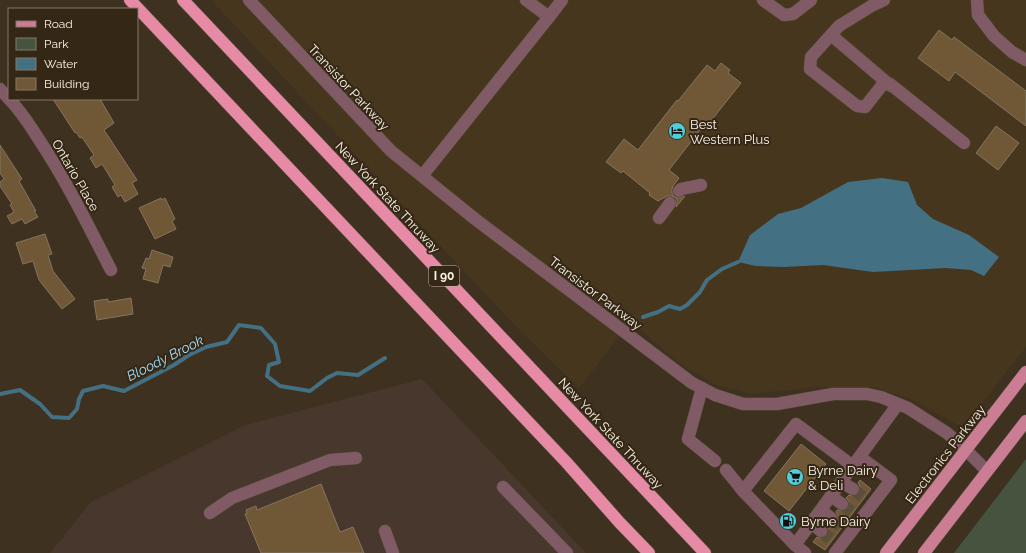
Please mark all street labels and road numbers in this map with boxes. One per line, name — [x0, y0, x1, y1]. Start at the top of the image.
street label: Transistor Parkway — [305, 41, 392, 133]
street label: Ontario Place — [49, 137, 102, 214]
street label: New York State Thruway — [332, 139, 443, 256]
street label: Transistor Parkway — [547, 254, 645, 333]
road number: I 90 — [429, 266, 459, 286]
street label: New York State Thruway — [555, 375, 666, 492]
street label: Electronics Parkway — [902, 402, 988, 506]

